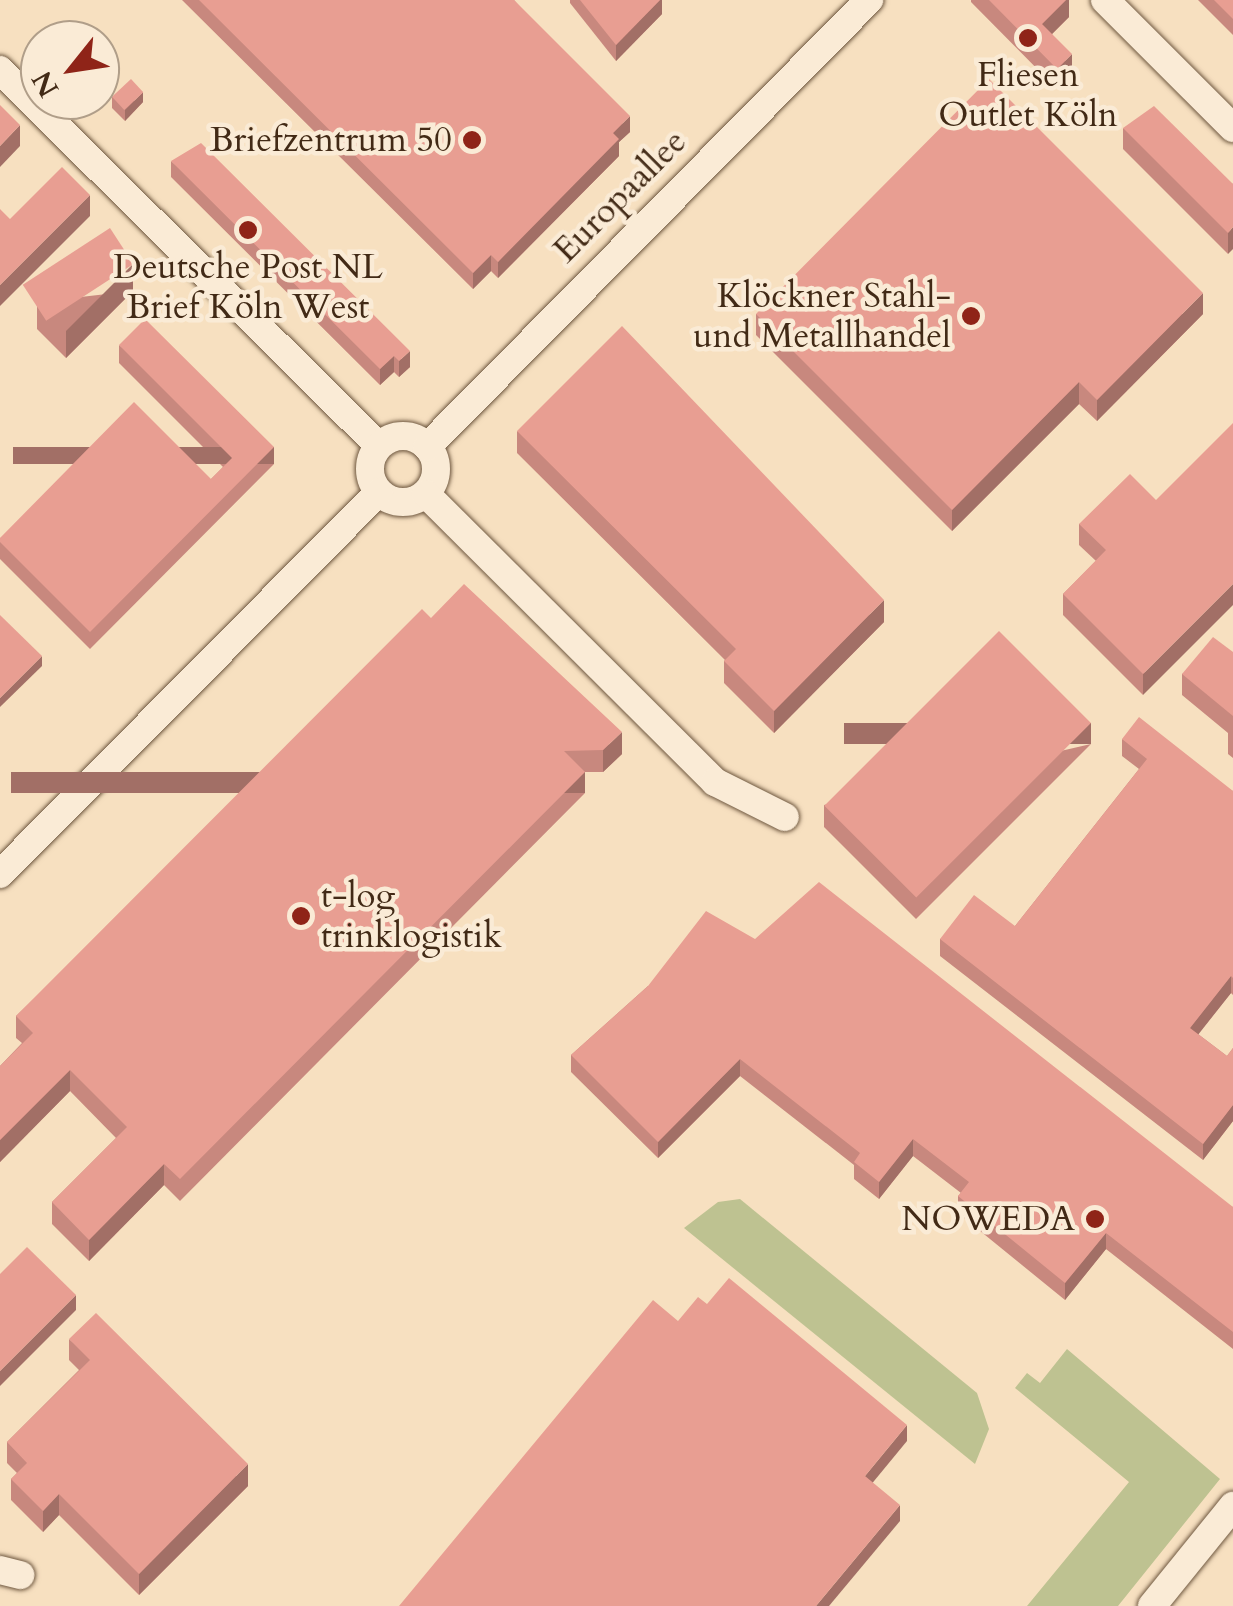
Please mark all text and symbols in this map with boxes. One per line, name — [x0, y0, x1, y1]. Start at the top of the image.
north arrow — [20, 20, 120, 120]
marker: Fliesen Outlet Köln — [1017, 27, 1039, 49]
place label: Fliesen Outlet Köln — [938, 54, 1118, 136]
text: N — [23, 64, 68, 104]
place label: Briefzentrum 50 — [210, 119, 452, 161]
street label: Europaallee — [545, 121, 695, 271]
marker: Briefzentrum 50 — [461, 129, 483, 151]
marker: Deutsche Post NL Brief Köln West — [237, 219, 259, 241]
place label: Deutsche Post NL Brief Köln West — [113, 246, 383, 328]
place label: Klöckner Stahl- und Metallhandel — [693, 275, 951, 357]
marker: Klöckner Stahl- und Metallhandel — [960, 305, 982, 327]
place label: t-log trinklogistik — [321, 875, 502, 957]
marker: t-log trinklogistik — [290, 905, 312, 927]
place label: NOWEDA — [901, 1198, 1075, 1240]
marker: NOWEDA — [1084, 1208, 1106, 1230]

